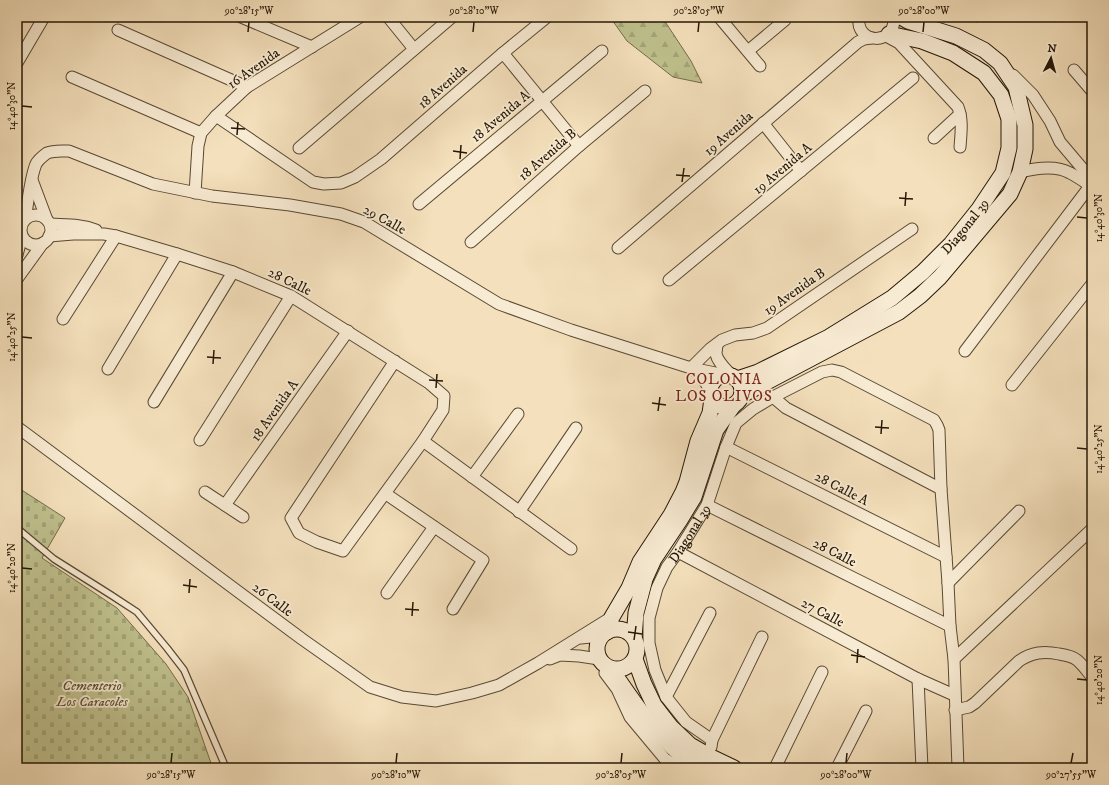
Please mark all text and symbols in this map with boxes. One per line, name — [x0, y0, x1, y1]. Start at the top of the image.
text: 90°28'15"W — [224, 5, 274, 17]
text: 90°28'10"W — [448, 5, 499, 17]
text: 90°28'05"W — [673, 5, 725, 17]
text: 90°28'00"W — [898, 5, 950, 17]
north arrow — [1031, 38, 1071, 78]
text: N — [1047, 42, 1057, 56]
street label: 16 Avenida — [224, 44, 283, 93]
street label: 18 Avenida — [414, 60, 471, 113]
text: 14°40'30"N — [6, 82, 18, 130]
street label: 18 Avenida A — [467, 86, 535, 147]
street label: 19 Avenida — [700, 107, 757, 160]
street label: 18 Avenida B — [515, 124, 581, 185]
street label: 19 Avenida A — [750, 138, 817, 199]
text: 14°40'30"N — [1093, 194, 1105, 242]
street label: Diagonal 39 — [938, 195, 993, 259]
street label: 29 Calle — [360, 201, 409, 239]
street label: 28 Calle — [265, 264, 314, 300]
street label: 19 Avenida B — [760, 264, 829, 320]
text: 14°40'25"N — [6, 312, 18, 362]
district label: COLONIA LOS OLIVOS — [675, 370, 773, 406]
street label: 18 Avenida A — [247, 375, 303, 445]
text: 14°40'25"N — [1093, 424, 1105, 474]
street label: 28 Calle A — [812, 468, 873, 511]
street label: Diagonal 39 — [665, 501, 715, 567]
street label: 28 Calle — [810, 534, 859, 572]
text: 14°40'20"N — [6, 543, 18, 593]
street label: 26 Calle — [248, 579, 297, 621]
street label: 27 Calle — [798, 594, 847, 632]
text: 14°40'20"N — [1093, 655, 1105, 705]
park label: Cementerio Los Caracoles — [55, 677, 128, 711]
text: 90°28'15"W — [146, 769, 196, 781]
text: 90°28'10"W — [370, 769, 421, 781]
text: 90°28'05"W — [595, 769, 647, 781]
text: 90°28'00"W — [820, 769, 872, 781]
text: 90°27'55"W — [1045, 769, 1097, 781]

